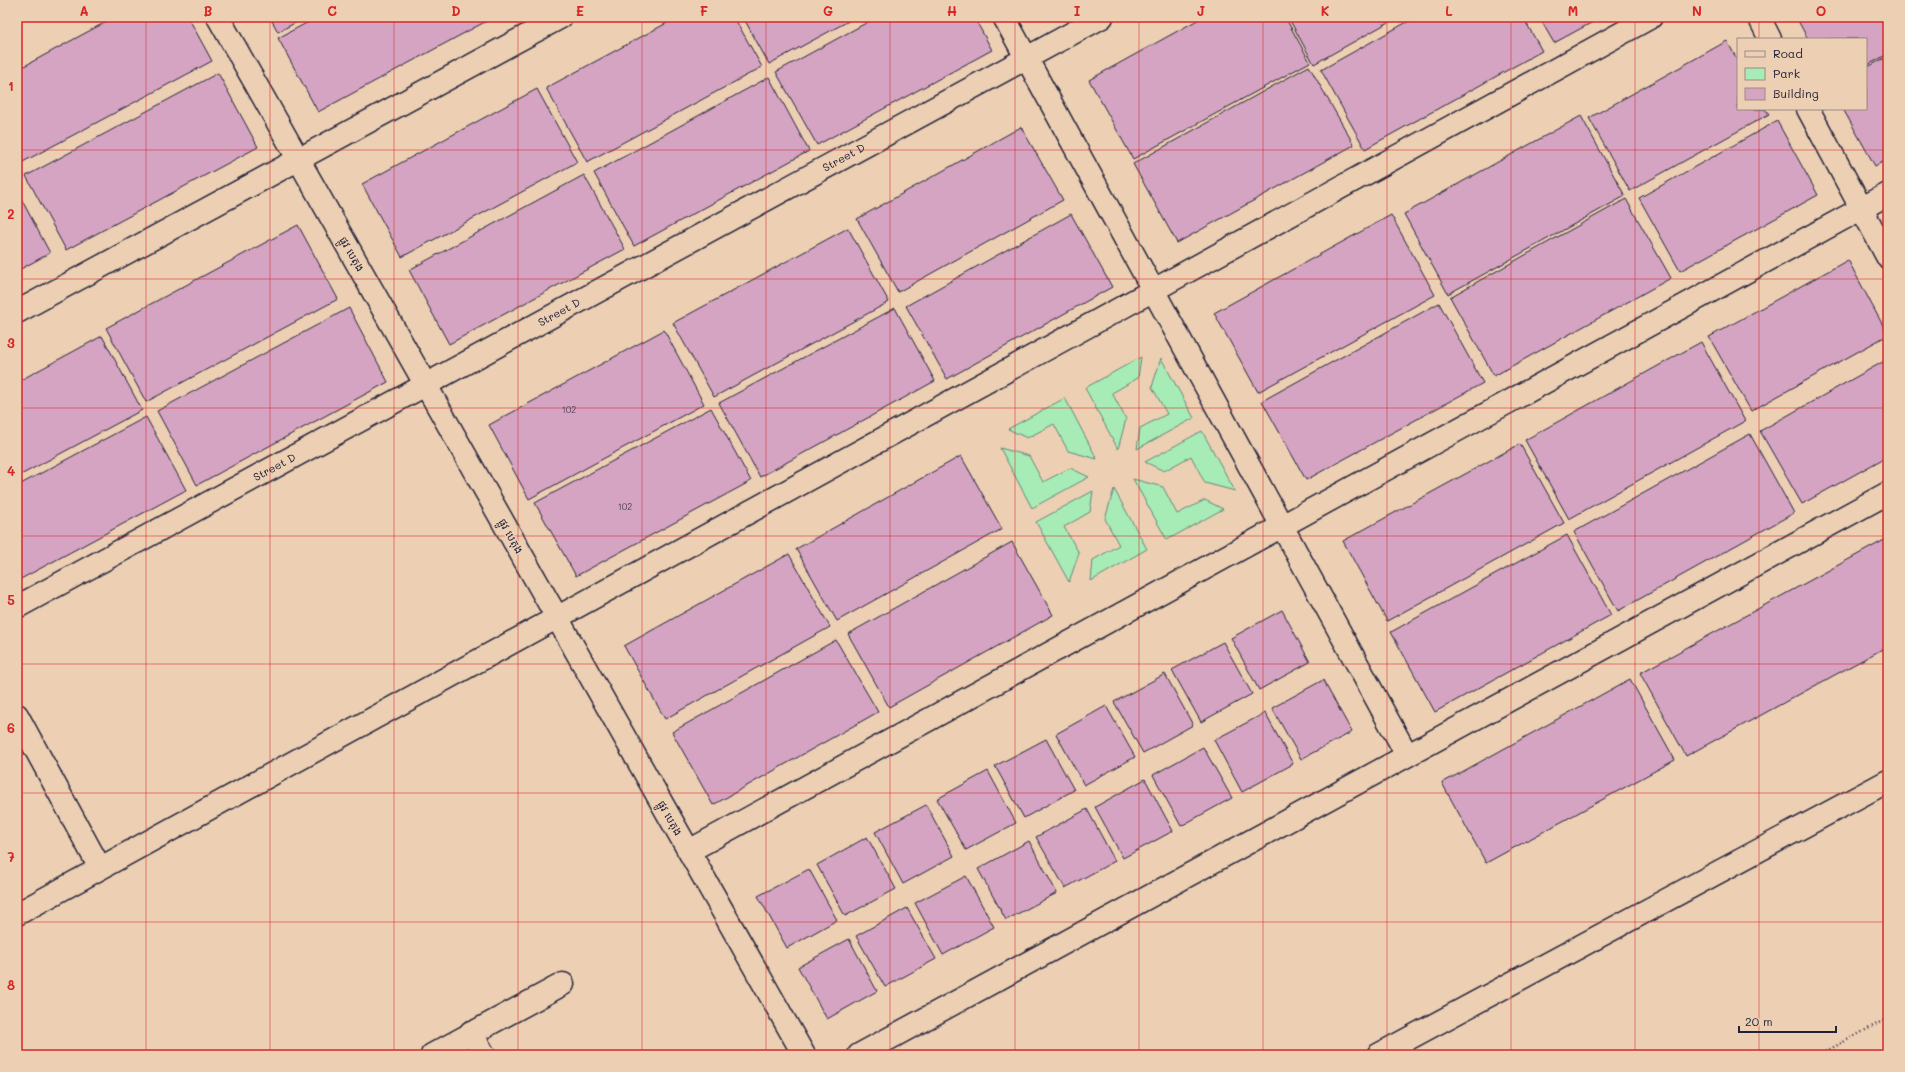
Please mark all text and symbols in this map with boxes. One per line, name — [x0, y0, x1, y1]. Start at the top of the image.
text: A — [79, 2, 89, 19]
text: B — [204, 2, 213, 19]
text: C — [327, 2, 337, 19]
text: D — [451, 2, 461, 19]
text: E — [576, 2, 584, 19]
text: F — [700, 2, 708, 19]
text: G — [823, 2, 833, 19]
text: H — [947, 2, 957, 19]
text: I — [1074, 2, 1081, 19]
text: J — [1197, 2, 1205, 19]
text: K — [1321, 2, 1330, 19]
text: L — [1445, 2, 1453, 19]
text: M — [1568, 2, 1578, 19]
text: N — [1692, 2, 1702, 19]
text: O — [1816, 2, 1826, 19]
legend — [1737, 38, 1867, 110]
text: Road — [1773, 45, 1803, 61]
text: Park — [1773, 65, 1800, 81]
text: 1 — [8, 77, 14, 94]
text: Building — [1773, 85, 1819, 101]
street label: Street D — [820, 139, 867, 175]
text: 2 — [7, 205, 15, 222]
street label: ផ្លូវ បេតុង — [334, 233, 368, 276]
street label: Street D — [535, 294, 583, 329]
text: 3 — [7, 334, 15, 351]
house number: 102 — [562, 404, 576, 415]
street label: Street D — [250, 449, 298, 484]
text: 4 — [7, 462, 15, 479]
house number: 102 — [618, 501, 632, 512]
street label: ផ្លូវ បេតុង — [493, 515, 527, 558]
text: 5 — [7, 591, 15, 608]
text: 6 — [7, 719, 15, 736]
street label: ផ្លូវ បេតុង — [652, 797, 686, 840]
text: 7 — [7, 848, 15, 865]
text: 8 — [7, 976, 15, 993]
scale bar — [1739, 1008, 1836, 1034]
text: 20 m — [1745, 1013, 1773, 1029]

